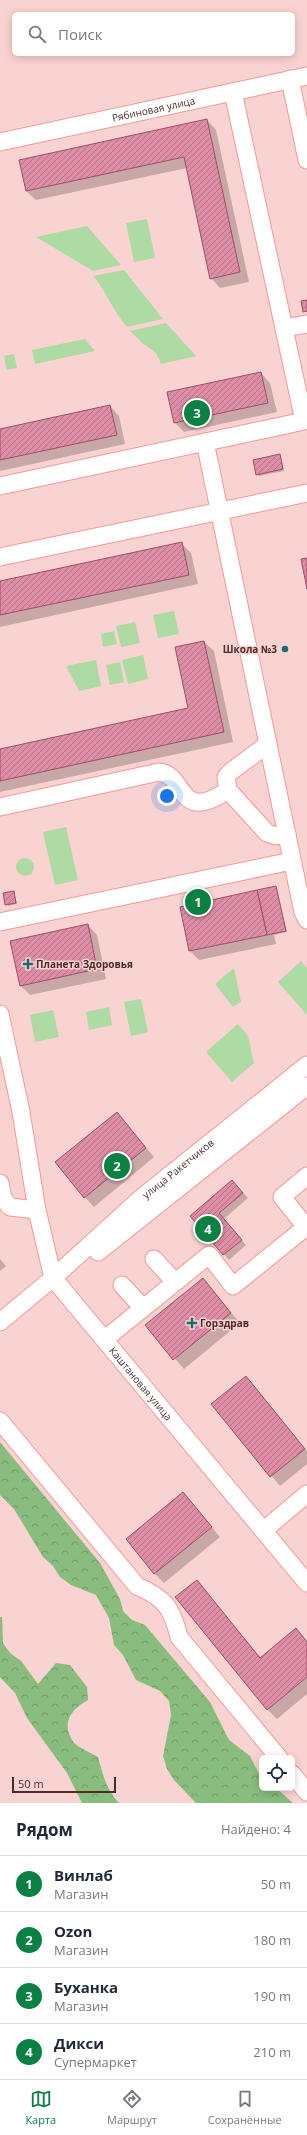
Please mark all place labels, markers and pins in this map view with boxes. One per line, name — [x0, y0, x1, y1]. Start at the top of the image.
pin: 3 — [184, 398, 210, 428]
place label: Школа №3 — [223, 642, 277, 656]
marker: Школа №3 — [280, 644, 290, 654]
pin: 1 — [185, 887, 211, 917]
place label: Планета Здоровья — [36, 957, 133, 971]
marker: Планета Здоровья — [23, 959, 33, 969]
pin: 2 — [104, 1151, 130, 1181]
pin: 4 — [195, 1214, 221, 1244]
place label: Горздрав — [200, 1316, 249, 1330]
marker: Горздрав — [187, 1318, 197, 1328]

